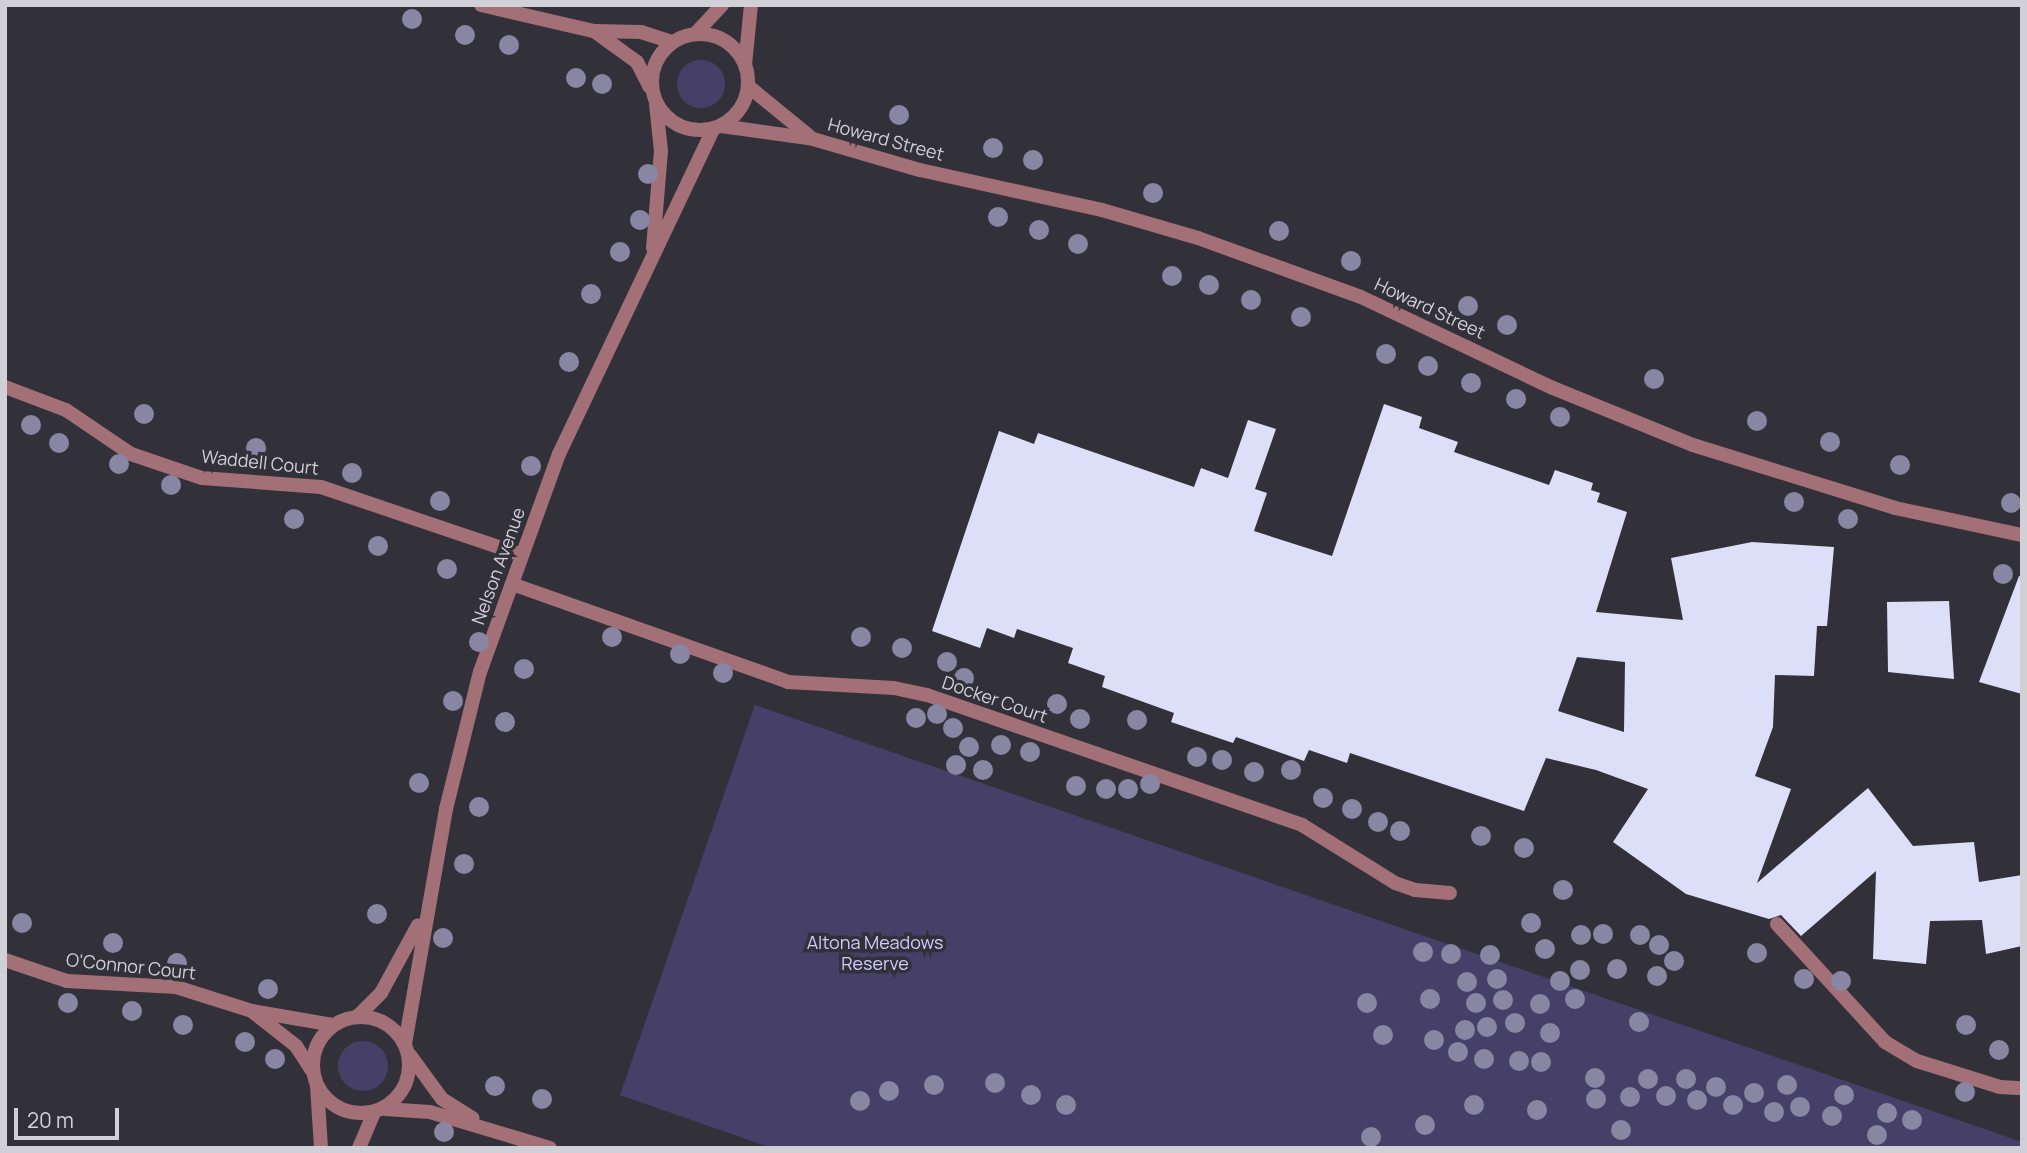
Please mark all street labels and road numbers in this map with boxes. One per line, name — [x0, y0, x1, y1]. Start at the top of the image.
street label: Howard Street — [826, 113, 946, 165]
street label: Howard Street — [1371, 273, 1489, 343]
street label: Waddell Court — [200, 445, 320, 479]
street label: Nelson Avenue — [467, 504, 529, 628]
street label: Docker Court — [939, 671, 1051, 727]
street label: O'Connor Court — [65, 948, 197, 984]

